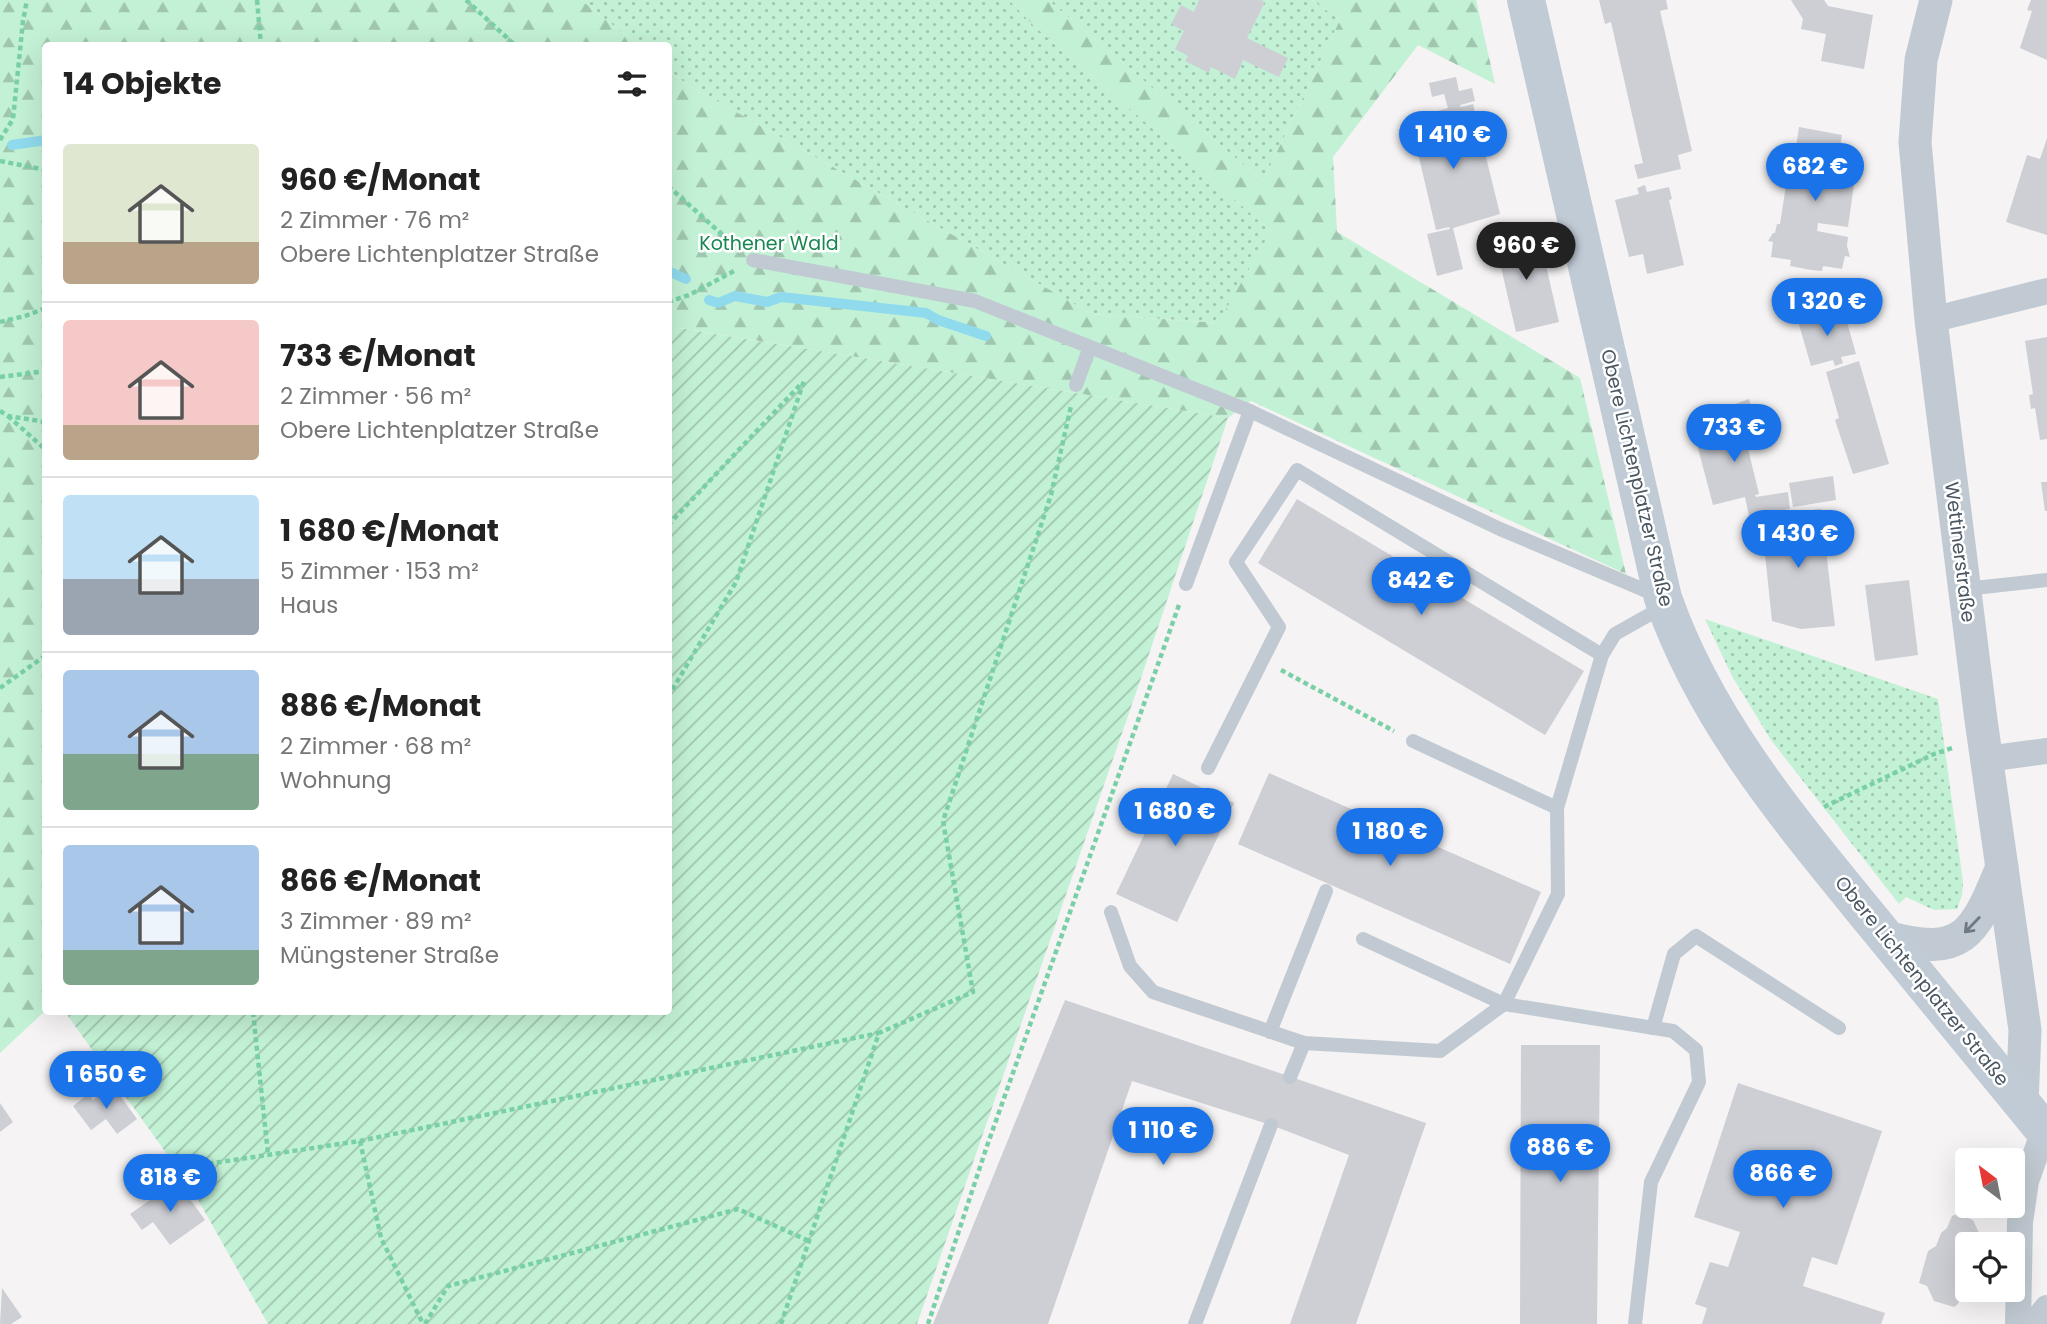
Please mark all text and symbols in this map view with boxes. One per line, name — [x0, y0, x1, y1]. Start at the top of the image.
text: 14 Objekte — [63, 62, 221, 105]
icon: filters — [613, 65, 651, 103]
pin: 1 410 € — [1388, 111, 1518, 171]
text: 1 410 € — [1415, 118, 1491, 150]
pin: 682 € — [1766, 144, 1864, 203]
text: 682 € — [1782, 150, 1848, 182]
text: 960 €/Monat — [280, 158, 480, 201]
icon: home — [119, 172, 203, 256]
text: 2 Zimmer · 76 m² — [280, 204, 469, 236]
pin: 960 € — [1477, 222, 1575, 282]
text: 960 € — [1493, 229, 1559, 261]
park label: Kothener Wald — [699, 230, 839, 257]
text: Obere Lichtenplatzer Straße — [280, 238, 599, 270]
pin: 1 320 € — [1762, 278, 1892, 338]
text: 1 320 € — [1788, 285, 1866, 317]
text: 733 €/Monat — [280, 334, 476, 377]
street label: Obere Lichtenplatzer Straße — [1594, 347, 1680, 609]
icon: home — [119, 348, 203, 432]
text: 2 Zimmer · 56 m² — [280, 380, 471, 412]
pin: 733 € — [1685, 405, 1783, 464]
text: 733 € — [1702, 411, 1766, 443]
text: Obere Lichtenplatzer Straße — [280, 414, 599, 446]
street label: Wettinerstraße — [1938, 480, 1982, 624]
text: 1 680 €/Monat — [280, 509, 499, 552]
pin: 1 430 € — [1733, 510, 1863, 570]
text: 1 430 € — [1757, 517, 1839, 549]
icon: home — [119, 523, 203, 607]
text: 5 Zimmer · 153 m² — [280, 555, 479, 587]
pin: 842 € — [1372, 558, 1470, 617]
text: 842 € — [1388, 564, 1454, 596]
text: Haus — [280, 589, 338, 621]
text: 886 €/Monat — [280, 684, 481, 727]
icon: home — [119, 698, 203, 782]
text: 2 Zimmer · 68 m² — [280, 730, 471, 762]
text: Wohnung — [280, 764, 392, 796]
pin: 1 680 € — [1110, 788, 1240, 848]
text: 1 680 € — [1134, 795, 1216, 827]
pin: 1 180 € — [1325, 808, 1455, 868]
text: 1 180 € — [1352, 815, 1428, 847]
text: 866 €/Monat — [280, 859, 481, 902]
street label: Obere Lichtenplatzer Straße — [1829, 870, 2015, 1092]
icon: home — [119, 873, 203, 957]
text: 3 Zimmer · 89 m² — [280, 905, 472, 937]
one-way arrow — [1963, 916, 1980, 933]
text: Müngstener Straße — [280, 939, 499, 971]
pin: 1 650 € — [41, 1052, 171, 1111]
text: 1 650 € — [65, 1058, 147, 1090]
pin: 1 110 € — [1098, 1108, 1228, 1167]
text: 1 110 € — [1129, 1114, 1198, 1146]
pin: 886 € — [1511, 1124, 1609, 1184]
text: 886 € — [1526, 1131, 1594, 1163]
north arrow — [1955, 1148, 2025, 1218]
map controls — [1955, 1148, 2025, 1302]
pin: 866 € — [1734, 1150, 1832, 1210]
pin: 818 € — [121, 1154, 219, 1214]
text: 866 € — [1749, 1157, 1817, 1189]
text: 818 € — [139, 1161, 201, 1193]
button: locate — [1955, 1232, 2025, 1302]

